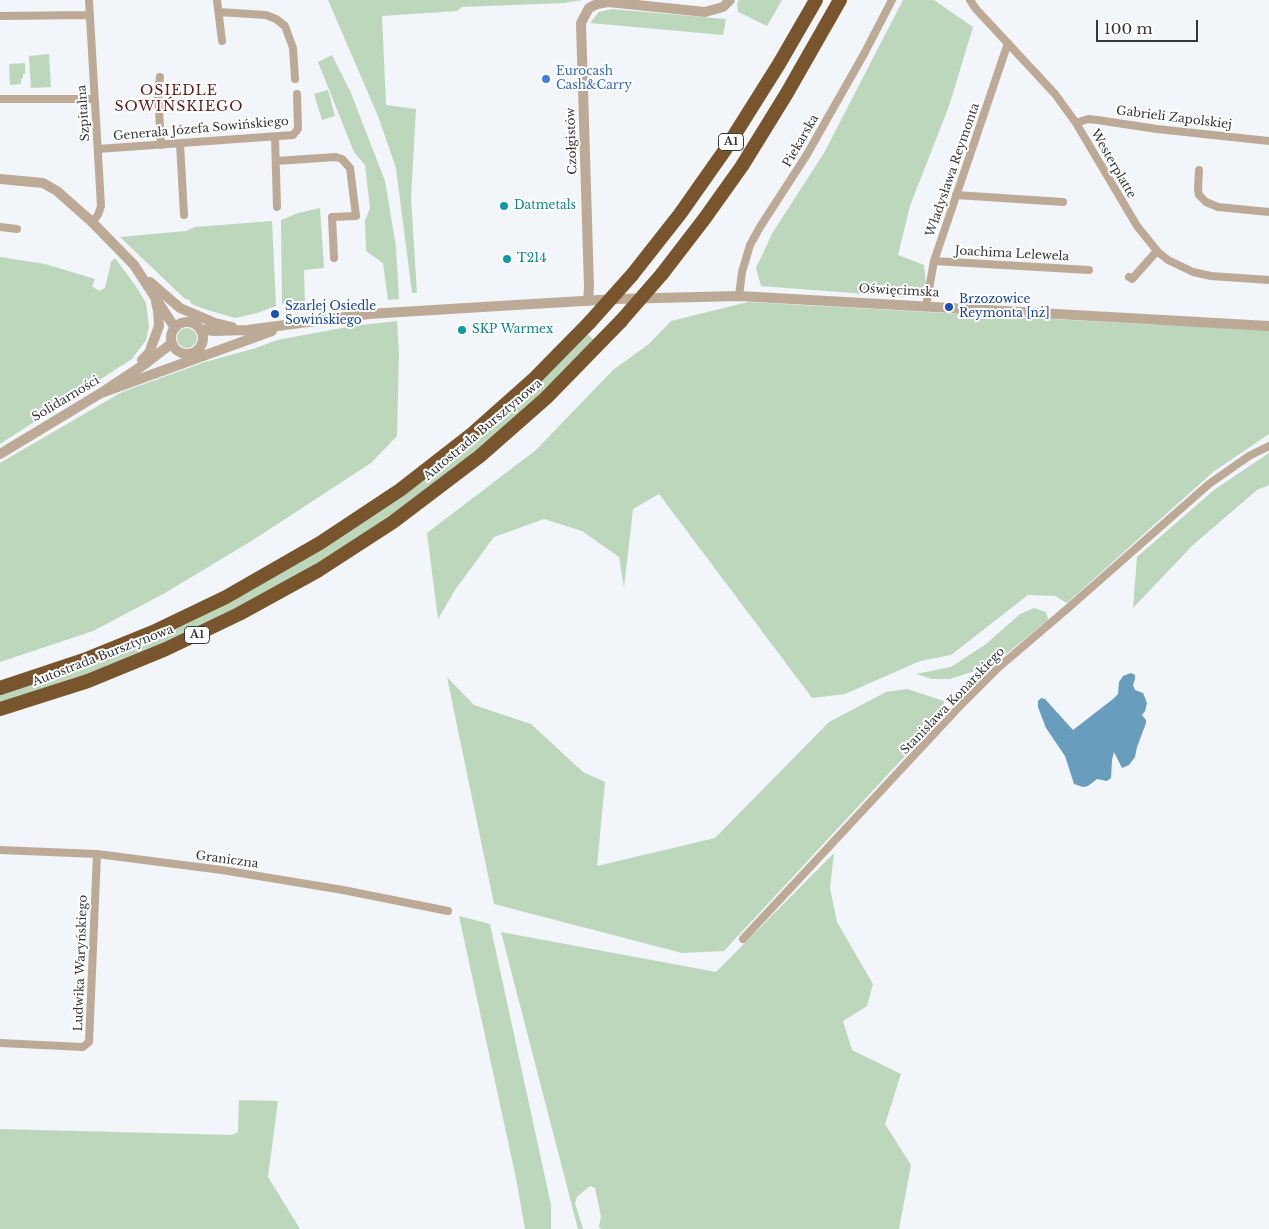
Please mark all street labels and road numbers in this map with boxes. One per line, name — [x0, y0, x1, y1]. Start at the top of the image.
street label: Szpitalna — [75, 84, 93, 142]
street label: Władysława Reymonta — [923, 101, 983, 239]
street label: Gabrieli Zapolskiej — [1115, 104, 1233, 132]
street label: Czołgistów — [564, 107, 580, 175]
street label: Piekarska — [780, 112, 822, 170]
street label: Generała Józefa Sowińskiego — [113, 114, 289, 144]
street label: Westerplatte — [1087, 127, 1139, 201]
road number: A1 — [718, 134, 744, 150]
street label: Joachima Lelewela — [955, 244, 1069, 264]
street label: Oświęcimska — [858, 282, 940, 300]
street label: Solidarności — [30, 373, 102, 425]
street label: Autostrada Bursztynowa — [421, 376, 545, 484]
street label: Autostrada Bursztynowa — [30, 622, 176, 690]
road number: A1 — [184, 626, 210, 644]
street label: Stanisława Konarskiego — [898, 644, 1008, 758]
street label: Graniczna — [195, 848, 259, 872]
street label: Ludwika Waryńskiego — [71, 894, 91, 1032]

